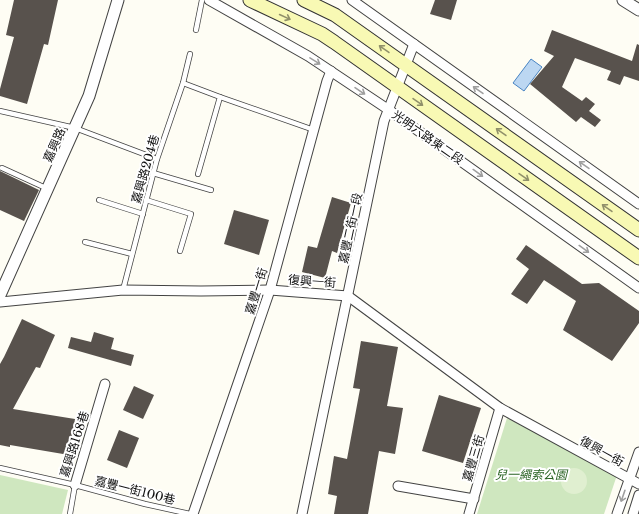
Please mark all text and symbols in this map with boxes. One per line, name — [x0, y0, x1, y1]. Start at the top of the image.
one-way arrow — [279, 14, 291, 21]
one-way arrow — [378, 45, 389, 53]
one-way arrow — [309, 58, 321, 66]
one-way arrow — [473, 86, 484, 94]
one-way arrow — [354, 87, 365, 95]
one-way arrow — [412, 98, 423, 106]
street label: 光明六路東二段 — [389, 107, 467, 167]
street label: 嘉興路 — [40, 125, 68, 165]
one-way arrow — [496, 128, 507, 137]
street label: 嘉興路204巷 — [128, 133, 162, 205]
one-way arrow — [579, 161, 590, 170]
one-way arrow — [473, 169, 484, 177]
one-way arrow — [518, 173, 529, 181]
street label: 嘉豐二街一段 — [335, 191, 365, 265]
one-way arrow — [602, 204, 613, 212]
one-way arrow — [578, 245, 589, 253]
street label: 嘉豐一街 — [242, 266, 270, 316]
street label: 復興一街 — [288, 272, 336, 290]
street label: 嘉興路168巷 — [56, 409, 92, 479]
street label: 嘉豐三街 — [459, 433, 487, 483]
street label: 復興一街 — [577, 433, 627, 469]
park label: 兒一繩索公園 — [495, 467, 569, 482]
street label: 嘉豐一街100巷 — [93, 473, 177, 507]
one-way arrow — [619, 490, 627, 502]

